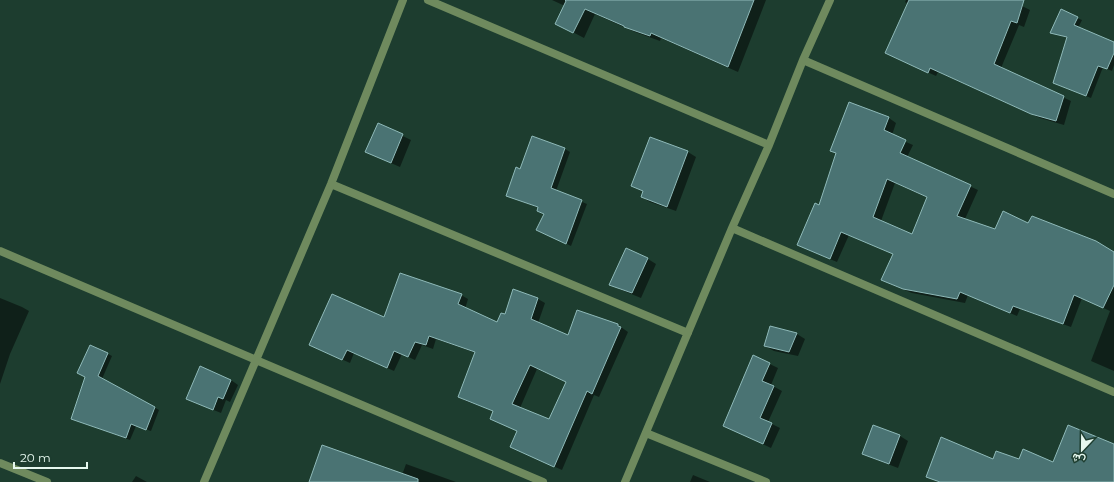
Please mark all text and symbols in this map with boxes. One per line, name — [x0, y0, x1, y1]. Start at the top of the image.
north arrow — [1062, 430, 1102, 470]
scale bar — [14, 444, 87, 470]
text: 20 m — [20, 450, 51, 465]
text: ش — [1070, 450, 1087, 468]

